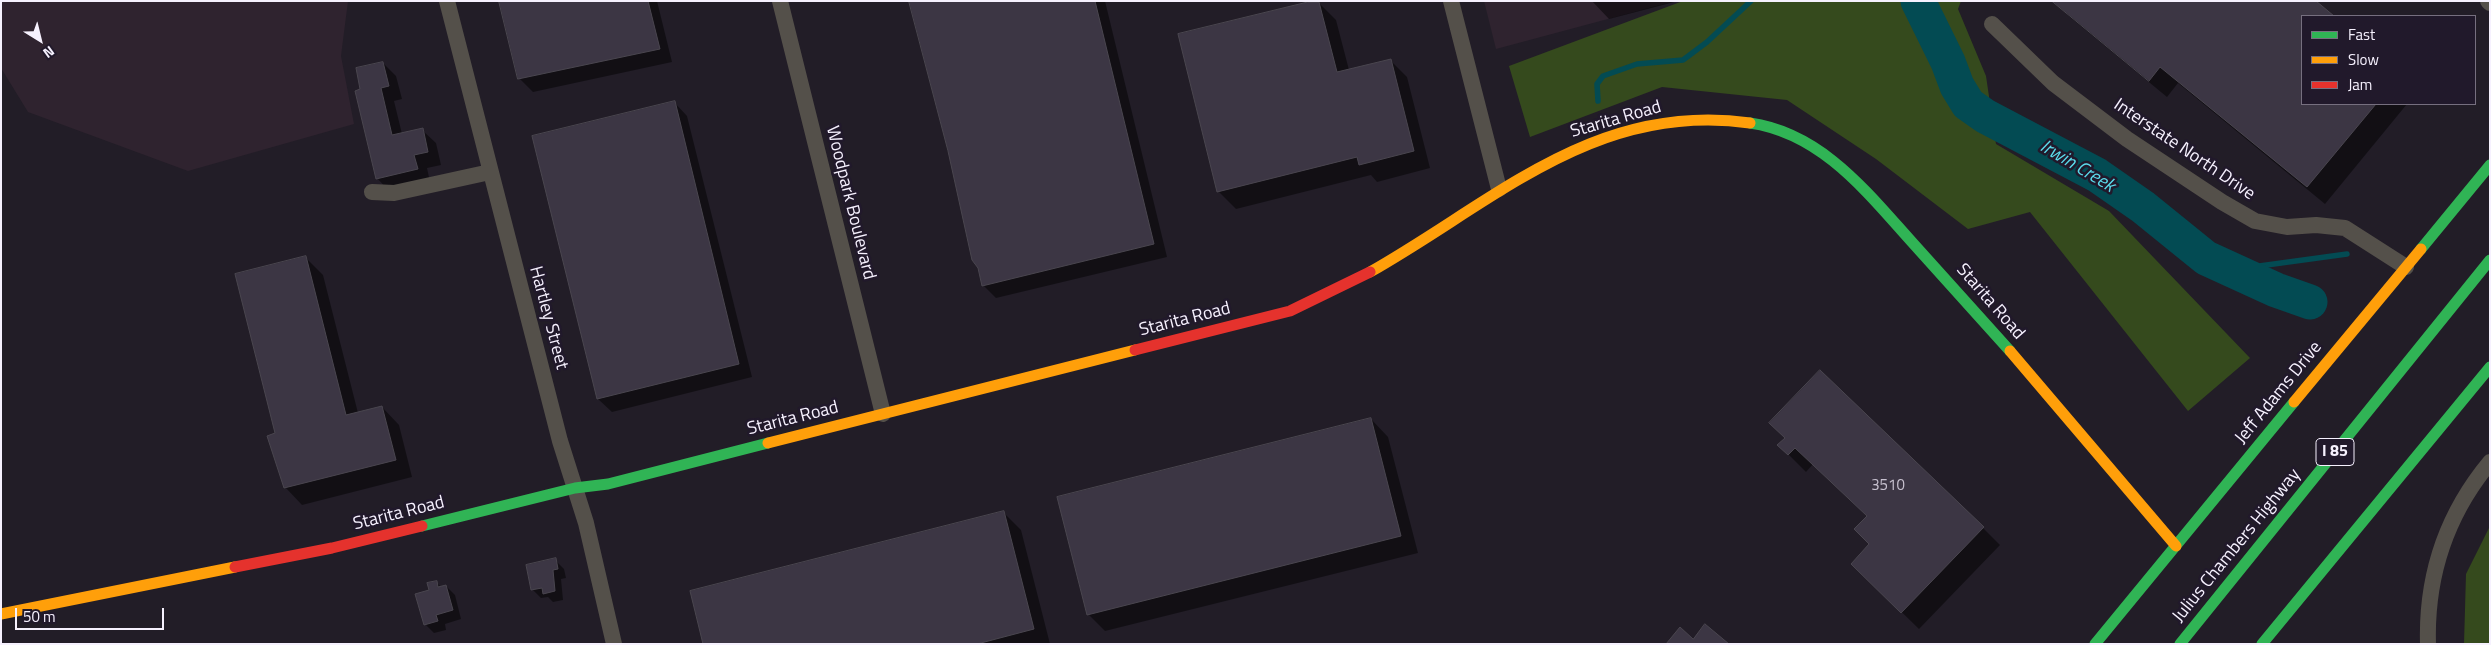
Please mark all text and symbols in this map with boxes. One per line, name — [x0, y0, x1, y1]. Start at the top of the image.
north arrow — [15, 15, 65, 65]
legend — [2301, 15, 2476, 105]
text: Fast — [2348, 23, 2375, 46]
text: N — [39, 41, 59, 64]
text: Slow — [2348, 48, 2379, 71]
text: Jam — [2348, 73, 2372, 96]
street label: Interstate North Drive — [2109, 95, 2259, 205]
street label: Starita Road — [1568, 97, 1664, 143]
street label: Woodpark Boulevard — [820, 124, 880, 282]
water label: Irwin Creek — [2035, 136, 2119, 198]
street label: Starita Road — [1951, 260, 2029, 344]
street label: Hartley Street — [524, 264, 572, 372]
street label: Starita Road — [1137, 298, 1233, 342]
street label: Jeff Adams Drive — [2231, 337, 2327, 449]
street label: Starita Road — [745, 397, 841, 441]
road number: I 85 — [2316, 438, 2354, 466]
street label: Julius Chambers Highway — [2168, 465, 2306, 627]
house number: 3510 — [1871, 477, 1905, 495]
street label: Starita Road — [351, 492, 447, 536]
scale bar — [18, 598, 166, 630]
text: 50 m — [23, 605, 56, 628]

